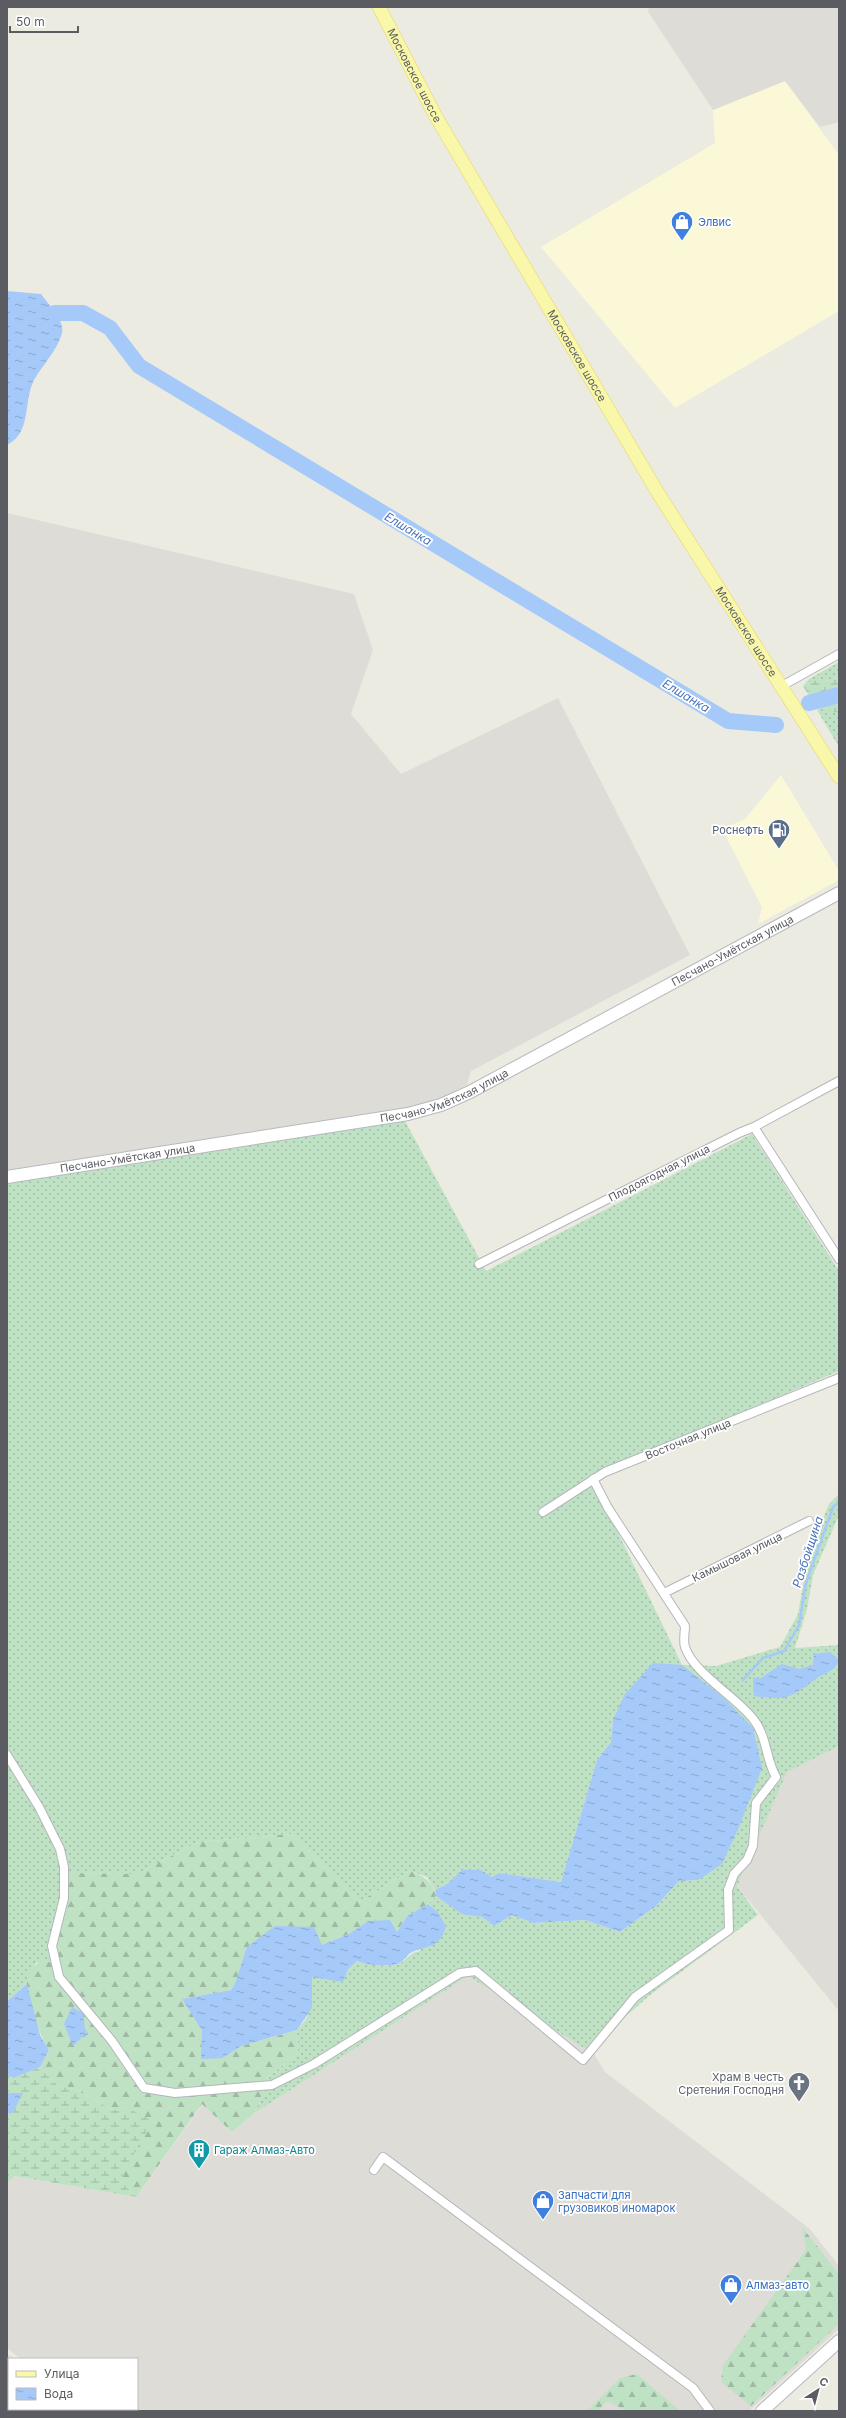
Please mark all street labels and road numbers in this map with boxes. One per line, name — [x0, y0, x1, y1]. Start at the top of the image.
street label: Московское шоссе — [384, 26, 445, 125]
street label: Московское шоссе — [544, 307, 609, 404]
street label: Московское шоссе — [712, 584, 780, 679]
street label: Песчано-Умётская улица — [669, 912, 796, 989]
street label: Песчано-Умётская улица — [379, 1066, 511, 1125]
street label: Песчано-Умётская улица — [59, 1141, 196, 1176]
street label: Плодоягодная улица — [606, 1141, 712, 1205]
street label: Восточная улица — [643, 1415, 733, 1463]
street label: Камышовая улица — [690, 1529, 784, 1585]

